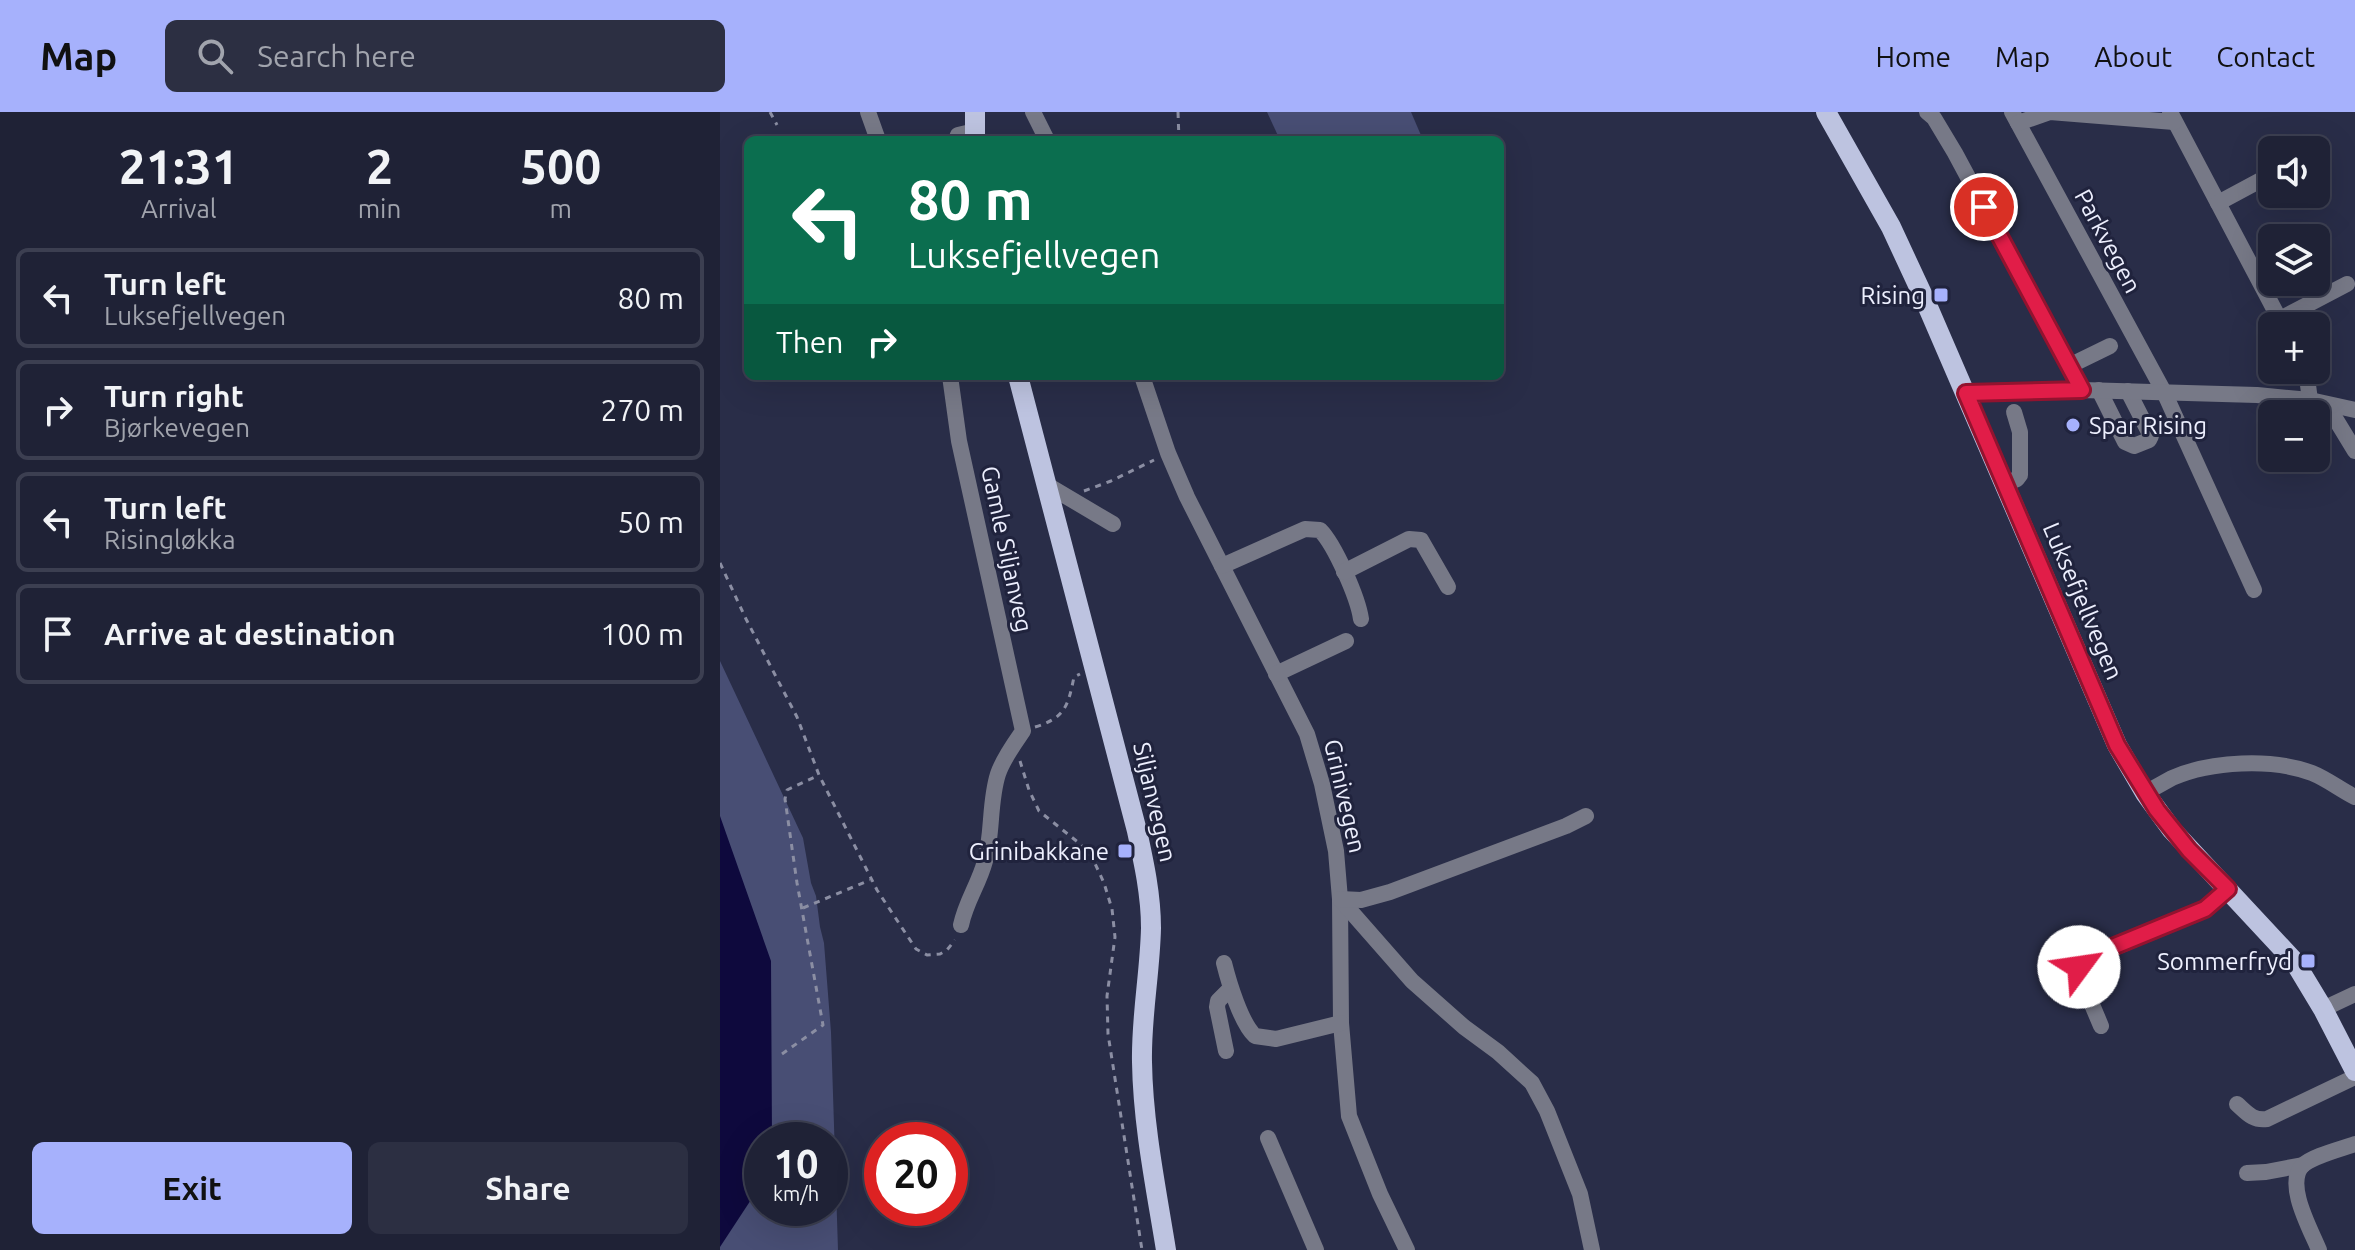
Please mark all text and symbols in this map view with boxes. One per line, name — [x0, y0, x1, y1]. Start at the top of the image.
search box — [165, 20, 725, 92]
icon: search — [193, 34, 237, 78]
text: Map — [40, 35, 117, 77]
text: Search here — [257, 39, 416, 73]
text: Home — [1876, 41, 1951, 72]
text: Map — [1995, 41, 2050, 72]
text: About — [2094, 41, 2172, 72]
text: Contact — [2216, 41, 2315, 72]
map controls — [2258, 136, 2330, 472]
button: sound — [2258, 136, 2330, 208]
text: 21:31 — [119, 139, 239, 193]
text: 2 — [366, 139, 393, 193]
text: 500 — [520, 139, 601, 193]
icon: left — [776, 168, 880, 272]
text: 80 m — [908, 168, 1033, 231]
pin — [1950, 173, 2018, 241]
icon: arrive — [1962, 185, 2006, 229]
street label: Parkvegen — [2069, 185, 2147, 297]
text: Arrival — [141, 194, 217, 223]
text: min — [358, 194, 401, 223]
text: m — [549, 194, 572, 223]
button: layers — [2258, 224, 2330, 296]
text: Luksefjellvegen — [908, 234, 1160, 275]
text: Turn left — [104, 267, 226, 301]
icon: left — [36, 276, 80, 320]
text: 80 m — [617, 281, 684, 315]
place label: Rising — [1860, 282, 1925, 309]
marker: Rising — [1932, 286, 1950, 304]
text: Luksefjellvegen — [104, 301, 286, 330]
button: + — [2258, 312, 2330, 384]
icon: right — [860, 320, 904, 364]
text: Then — [776, 325, 844, 359]
text: Turn right — [104, 379, 244, 413]
icon: right — [36, 388, 80, 432]
text: 270 m — [600, 393, 684, 427]
button: − — [2258, 400, 2330, 472]
place label: Spar Rising — [2089, 412, 2207, 439]
text: Bjørkevegen — [104, 413, 250, 442]
marker: Spar Rising — [2064, 416, 2082, 434]
street label: Gamle Siljanveg — [976, 463, 1038, 635]
text: Turn left — [104, 491, 226, 525]
icon: left — [36, 500, 80, 544]
text: 50 m — [617, 505, 684, 539]
street label: Luksefjellvegen — [2038, 518, 2128, 684]
text: Risingløkka — [104, 525, 236, 554]
icon: arrive — [36, 612, 80, 656]
text: Arrive at destination — [104, 617, 396, 651]
text: 100 m — [600, 617, 684, 651]
street label: Grinivegen — [1319, 736, 1371, 856]
street label: Siljanvegen — [1128, 739, 1182, 865]
place label: Grinibakkane — [969, 838, 1109, 865]
marker: Grinibakkane — [1116, 842, 1134, 860]
position arrow — [2037, 925, 2121, 1009]
place label: Sommerfryd — [2157, 948, 2292, 975]
marker: Sommerfryd — [2299, 952, 2317, 970]
speed limit sign: 20 — [864, 1122, 968, 1226]
text: 10 — [773, 1141, 819, 1186]
button: Exit — [32, 1142, 352, 1234]
button: Share — [368, 1142, 688, 1234]
text: km/h — [773, 1182, 819, 1205]

